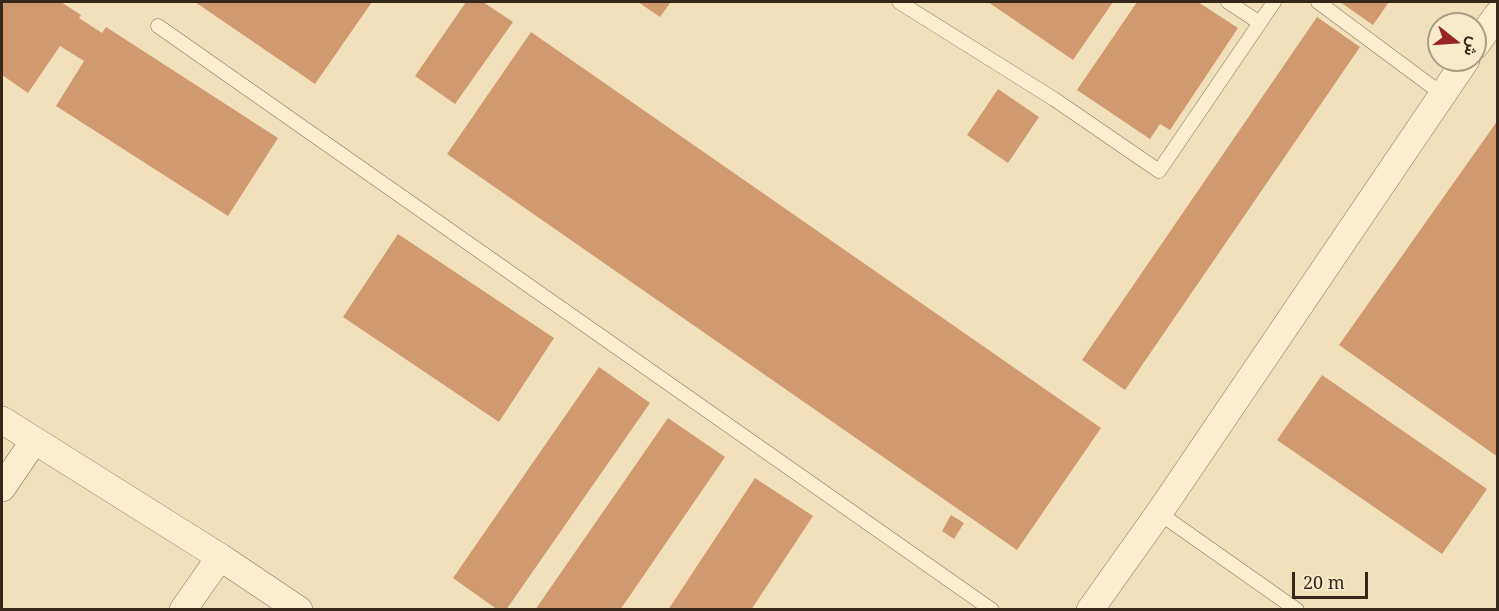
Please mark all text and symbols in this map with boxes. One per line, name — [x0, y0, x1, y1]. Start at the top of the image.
north arrow — [1427, 12, 1487, 72]
text: ش — [1459, 34, 1486, 59]
scale bar — [1295, 560, 1372, 598]
text: 20 m — [1303, 570, 1345, 594]

